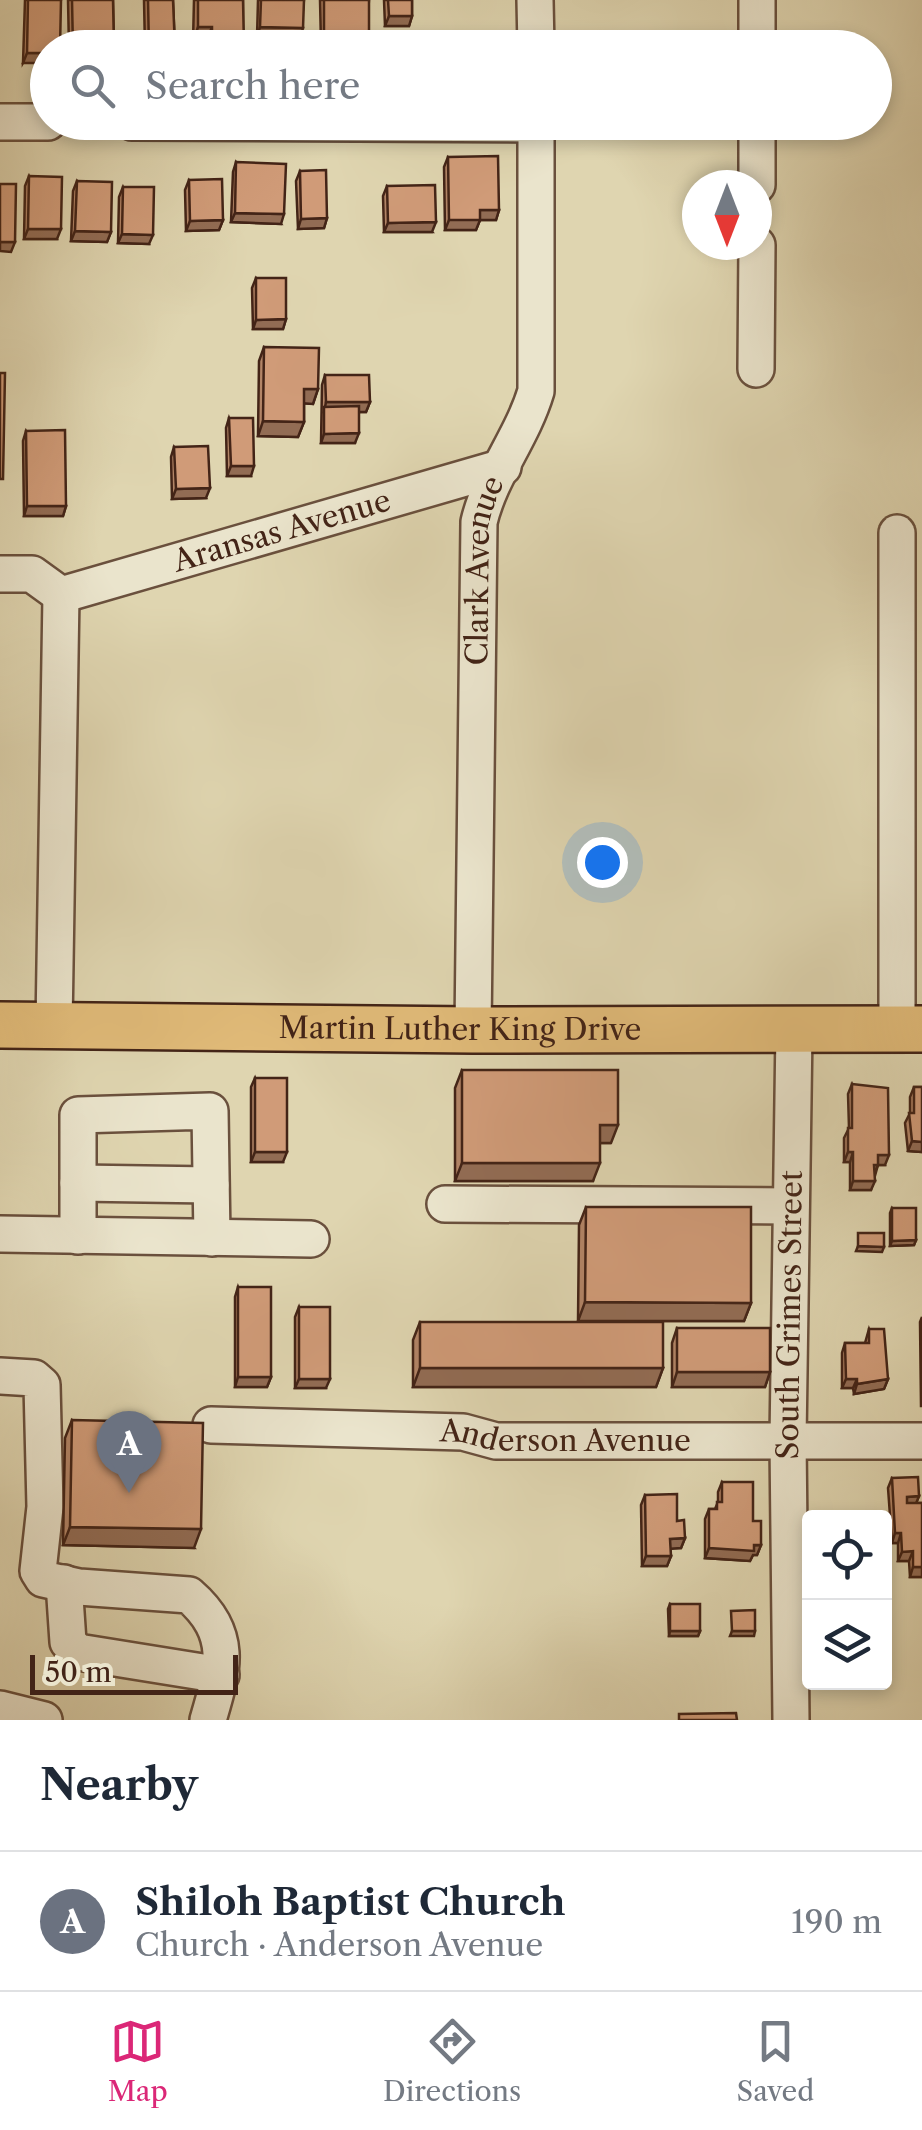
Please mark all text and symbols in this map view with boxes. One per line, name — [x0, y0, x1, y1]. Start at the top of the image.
search box — [30, 30, 892, 140]
icon: search — [65, 58, 120, 113]
text: Search here — [145, 62, 360, 109]
north arrow — [682, 170, 772, 260]
street label: Clark Avenue — [458, 470, 512, 666]
street label: Aransas Avenue — [168, 482, 395, 580]
your location — [577, 837, 628, 888]
street label: Martin Luther King Drive — [279, 1009, 641, 1048]
street label: South Grimes Street — [769, 1170, 810, 1460]
pin: A — [96, 1410, 162, 1493]
street label: Anderson Avenue — [438, 1412, 691, 1459]
map controls — [802, 1510, 892, 1690]
button: locate — [802, 1510, 892, 1600]
button: layers — [802, 1600, 892, 1690]
scale bar — [30, 1650, 238, 1694]
text: 50 m — [45, 1655, 112, 1689]
text: Nearby — [40, 1759, 198, 1811]
text: Shiloh Baptist Church — [135, 1878, 566, 1925]
text: A — [60, 1902, 85, 1941]
text: 190 m — [791, 1902, 882, 1941]
text: Church · Anderson Avenue — [135, 1925, 543, 1964]
tab: Map — [108, 2014, 168, 2108]
tab: Directions — [383, 2014, 521, 2108]
tab: Saved — [737, 2014, 814, 2108]

